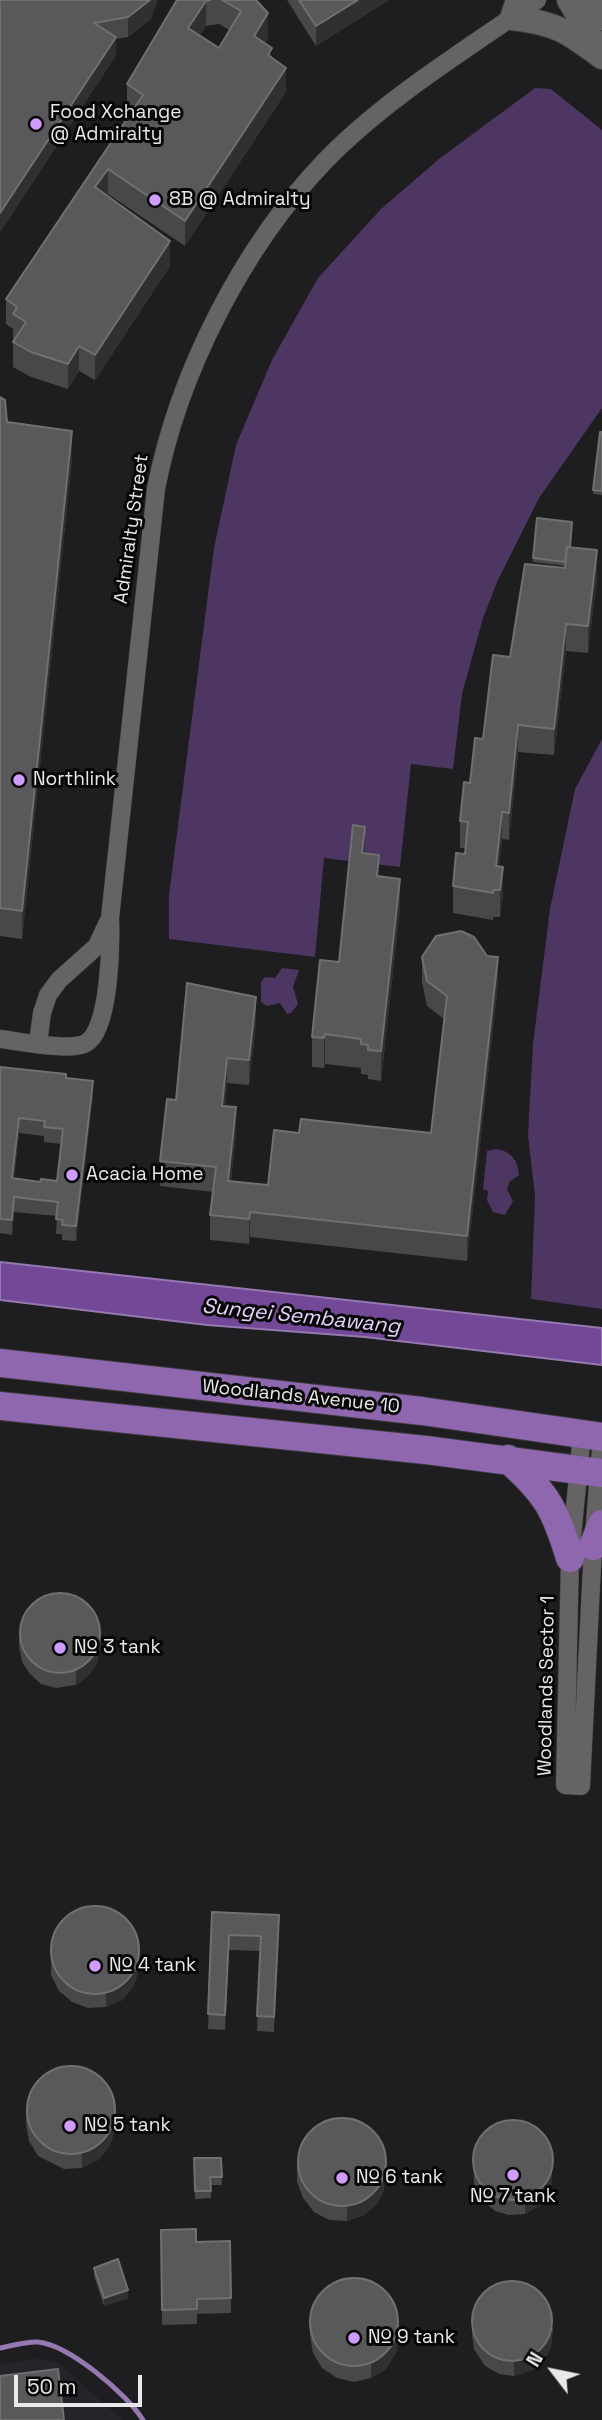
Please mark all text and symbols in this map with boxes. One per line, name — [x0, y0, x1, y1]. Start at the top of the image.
place label: Food Xchange @ Admiralty — [50, 102, 182, 146]
marker: Food Xchange @ Admiralty — [28, 116, 44, 132]
place label: 8B @ Admiralty — [169, 189, 311, 211]
marker: 8B @ Admiralty — [147, 192, 163, 208]
street label: Admiralty Street — [110, 453, 154, 605]
place label: Northlink — [33, 769, 116, 791]
marker: Northlink — [11, 772, 27, 788]
place label: Acacia Home — [86, 1164, 204, 1186]
marker: Acacia Home — [64, 1167, 80, 1183]
water label: Sungei Sembawang — [201, 1294, 401, 1340]
street label: Woodlands Avenue 10 — [201, 1375, 401, 1419]
street label: Woodlands Sector 1 — [534, 1596, 560, 1776]
place label: № 3 tank — [74, 1637, 161, 1659]
marker: № 3 tank — [52, 1640, 68, 1656]
place label: № 4 tank — [109, 1955, 196, 1977]
marker: № 4 tank — [87, 1958, 103, 1974]
place label: № 5 tank — [84, 2115, 171, 2137]
marker: № 5 tank — [62, 2118, 78, 2134]
place label: № 6 tank — [356, 2167, 443, 2189]
marker: № 7 tank — [505, 2167, 521, 2183]
marker: № 6 tank — [334, 2170, 350, 2186]
place label: № 7 tank — [470, 2186, 556, 2208]
place label: № 9 tank — [368, 2327, 455, 2349]
marker: № 9 tank — [346, 2330, 362, 2346]
north arrow — [518, 2336, 588, 2406]
text: N — [521, 2348, 549, 2372]
scale bar — [18, 2360, 145, 2404]
text: 50 m — [27, 2373, 77, 2400]

